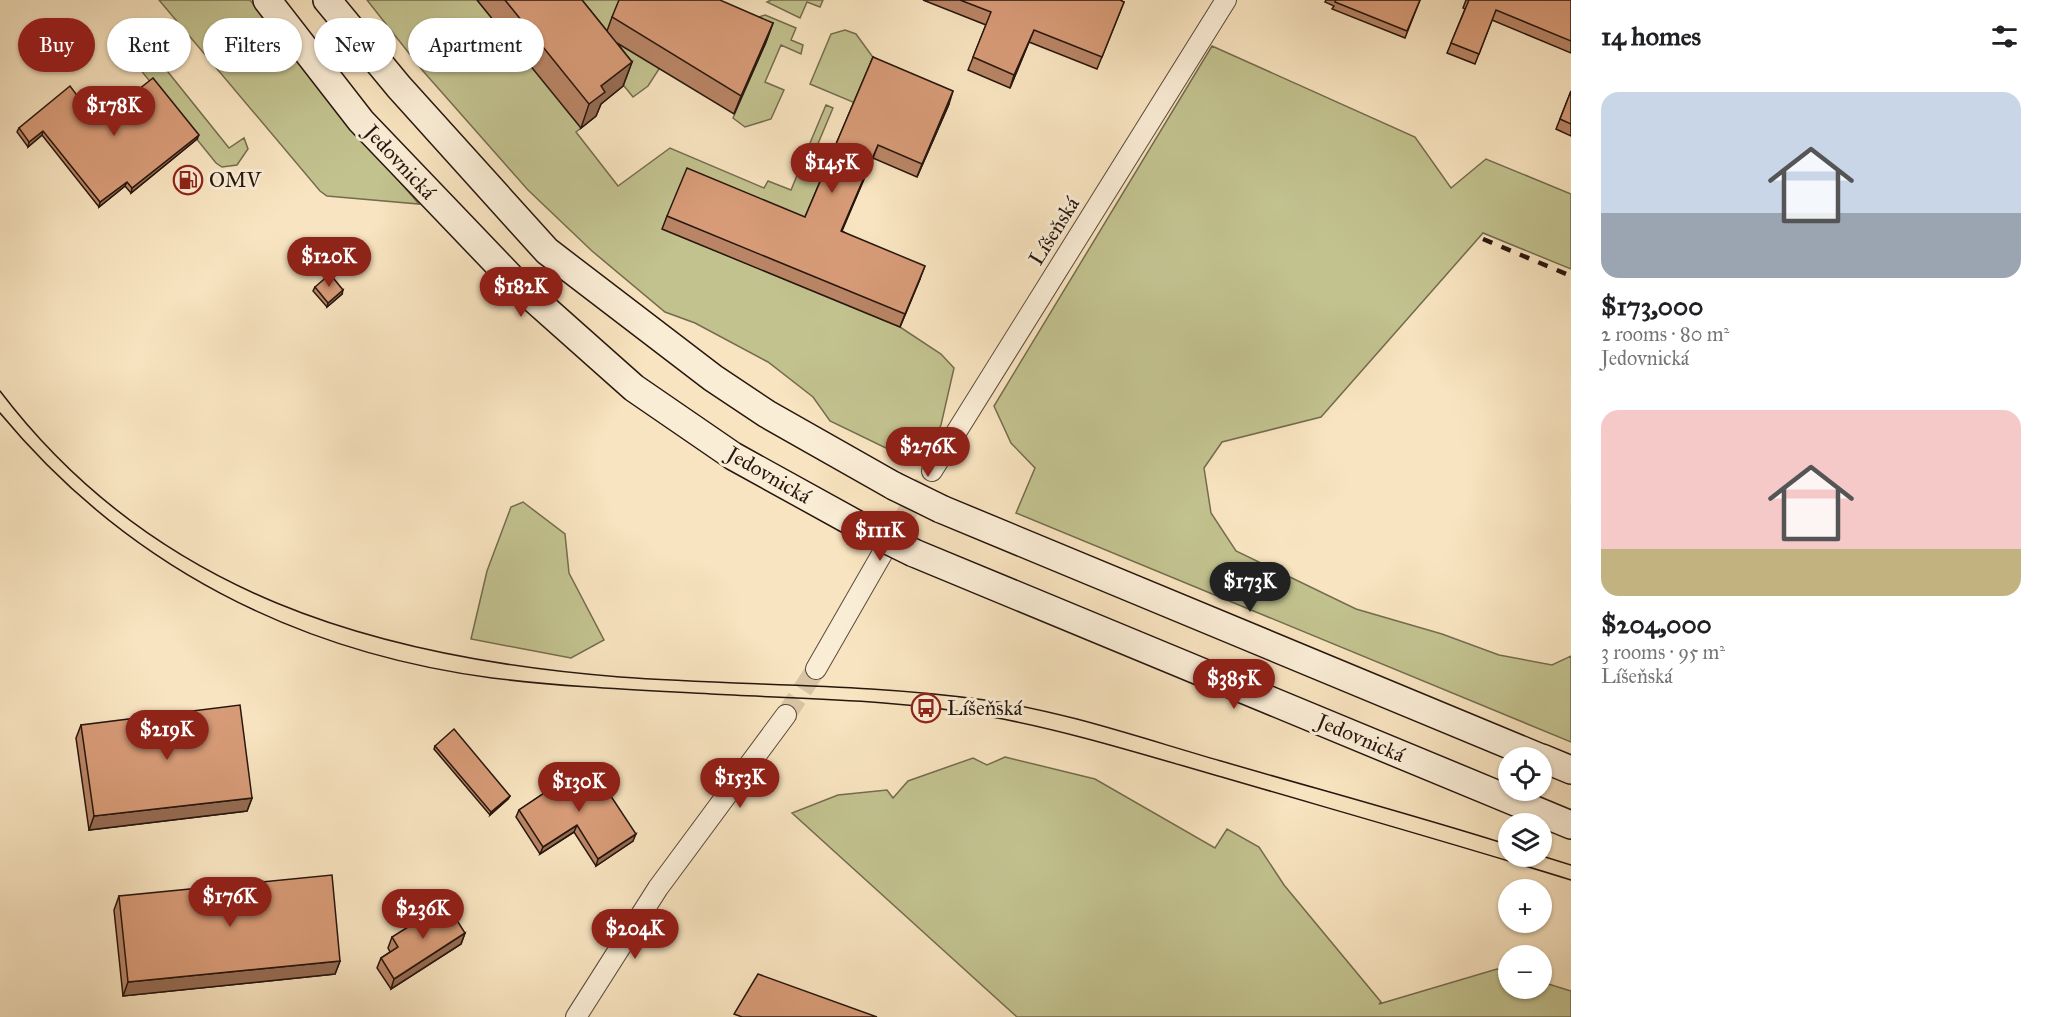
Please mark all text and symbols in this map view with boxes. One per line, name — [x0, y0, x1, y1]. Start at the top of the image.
chip: Buy — [18, 18, 95, 72]
chip: Rent — [107, 18, 191, 72]
chip: Filters — [203, 18, 302, 72]
chip: New — [314, 18, 396, 72]
chip: Apartment — [408, 18, 544, 72]
text: 14 homes — [1601, 20, 1701, 52]
icon: filters — [1988, 20, 2021, 53]
pin: $178K — [72, 86, 156, 137]
text: $178K — [86, 93, 142, 117]
street label: Jedovnická — [358, 118, 441, 205]
icon: home — [1757, 131, 1865, 239]
pin: $145K — [790, 143, 874, 194]
text: $145K — [805, 150, 859, 174]
fuel station icon: OMV — [172, 164, 204, 196]
place label: OMV — [209, 167, 262, 193]
street label: Líšeňská — [1023, 192, 1085, 270]
pin: $120K — [287, 237, 371, 288]
text: $120K — [301, 244, 357, 268]
pin: $182K — [479, 267, 563, 318]
text: $182K — [494, 274, 548, 298]
text: $173,000 — [1601, 290, 1703, 322]
text: 2 rooms · 80 m² — [1601, 322, 1729, 346]
text: Jedovnická — [1601, 346, 1689, 370]
pin: $276K — [886, 427, 970, 478]
text: $276K — [900, 434, 956, 458]
street label: Jedovnická — [721, 440, 816, 509]
icon: home — [1757, 449, 1865, 557]
pin: $111K — [838, 511, 922, 562]
text: $111K — [855, 518, 905, 542]
pin: $173K — [1208, 562, 1292, 613]
text: $173K — [1224, 569, 1276, 593]
text: $204,000 — [1601, 608, 1712, 640]
text: 3 rooms · 95 m² — [1601, 640, 1725, 664]
pin: $385K — [1192, 659, 1276, 710]
text: Líšeňská — [1601, 664, 1673, 688]
text: $385K — [1207, 666, 1261, 690]
bus stop icon: Líšeňská — [910, 692, 942, 724]
place label: Líšeňská — [947, 695, 1022, 721]
street label: Jedovnická — [1311, 707, 1409, 768]
pin: $219K — [125, 710, 209, 761]
text: $219K — [140, 717, 194, 741]
map controls — [1498, 747, 1552, 999]
button: locate — [1498, 747, 1552, 801]
pin: $153K — [698, 758, 782, 809]
pin: $130K — [537, 762, 621, 813]
text: $153K — [714, 765, 766, 789]
text: $130K — [552, 769, 606, 793]
button: layers — [1498, 813, 1552, 867]
pin: $176K — [188, 877, 272, 928]
button: + — [1498, 879, 1552, 933]
text: $176K — [203, 884, 257, 908]
pin: $236K — [381, 889, 465, 940]
text: $236K — [396, 896, 450, 920]
pin: $204K — [593, 909, 677, 960]
text: $204K — [606, 916, 664, 940]
button: − — [1498, 945, 1552, 999]

